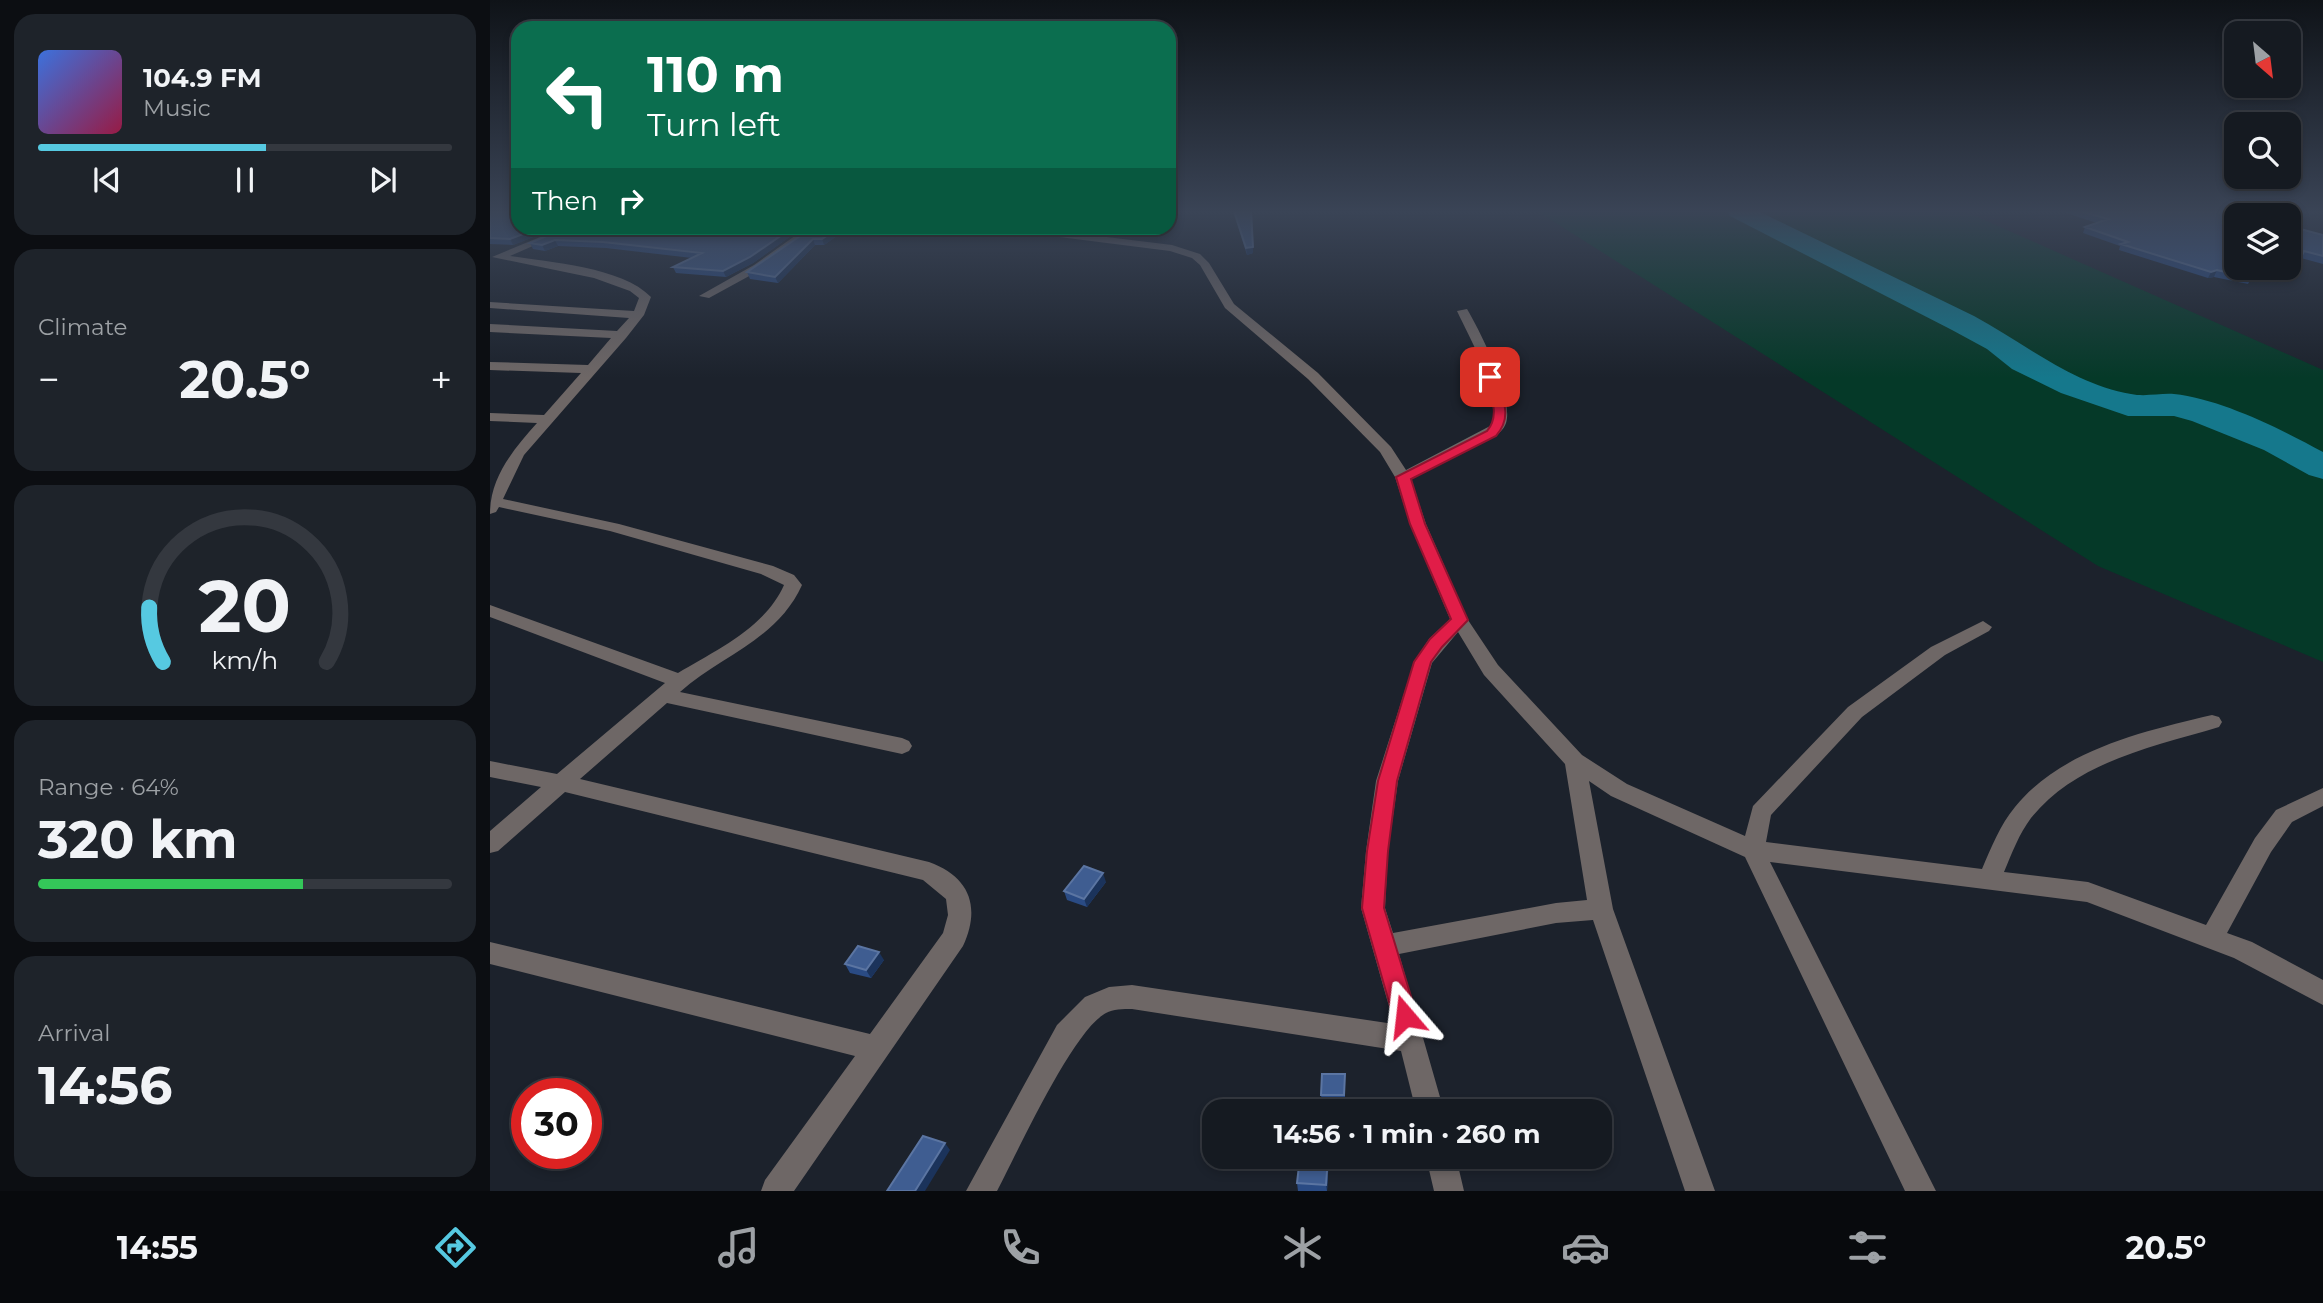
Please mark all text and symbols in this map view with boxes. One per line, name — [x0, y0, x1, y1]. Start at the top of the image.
north arrow — [2224, 21, 2301, 98]
map controls — [2224, 21, 2301, 280]
text: 110 m — [647, 45, 784, 104]
icon: left — [532, 49, 623, 140]
text: 104.9 FM — [143, 62, 261, 94]
text: Music — [143, 94, 211, 122]
text: Turn left — [647, 105, 781, 144]
button: search — [2224, 112, 2301, 189]
icon: previous — [88, 161, 126, 199]
icon: pause — [226, 161, 264, 199]
icon: next — [364, 161, 402, 199]
icon: right — [612, 182, 650, 220]
text: Then — [532, 185, 598, 217]
button: layers — [2224, 203, 2301, 280]
text: Climate — [38, 313, 127, 341]
pin — [1460, 347, 1520, 407]
text: 20.5° — [179, 348, 311, 411]
text: − — [38, 356, 60, 403]
text: + — [430, 356, 452, 403]
icon: arrive — [1471, 358, 1509, 396]
text: 20 — [199, 562, 291, 650]
text: km/h — [212, 644, 278, 674]
text: Range · 64% — [38, 773, 179, 801]
text: 320 km — [38, 808, 238, 871]
position arrow — [1368, 979, 1442, 1053]
text: Arrival — [38, 1019, 111, 1047]
text: 14:56 — [38, 1054, 172, 1117]
speed limit sign: 30 — [511, 1078, 602, 1169]
text: 14:56 · 1 min · 260 m — [1273, 1118, 1541, 1150]
icon: directions — [431, 1223, 480, 1272]
icon: music — [714, 1223, 763, 1272]
icon: phone — [996, 1223, 1045, 1272]
icon: climate — [1278, 1223, 1327, 1272]
icon: car — [1561, 1223, 1610, 1272]
icon: filters — [1843, 1223, 1892, 1272]
text: 14:55 — [117, 1228, 198, 1267]
text: 20.5° — [2125, 1228, 2206, 1267]

